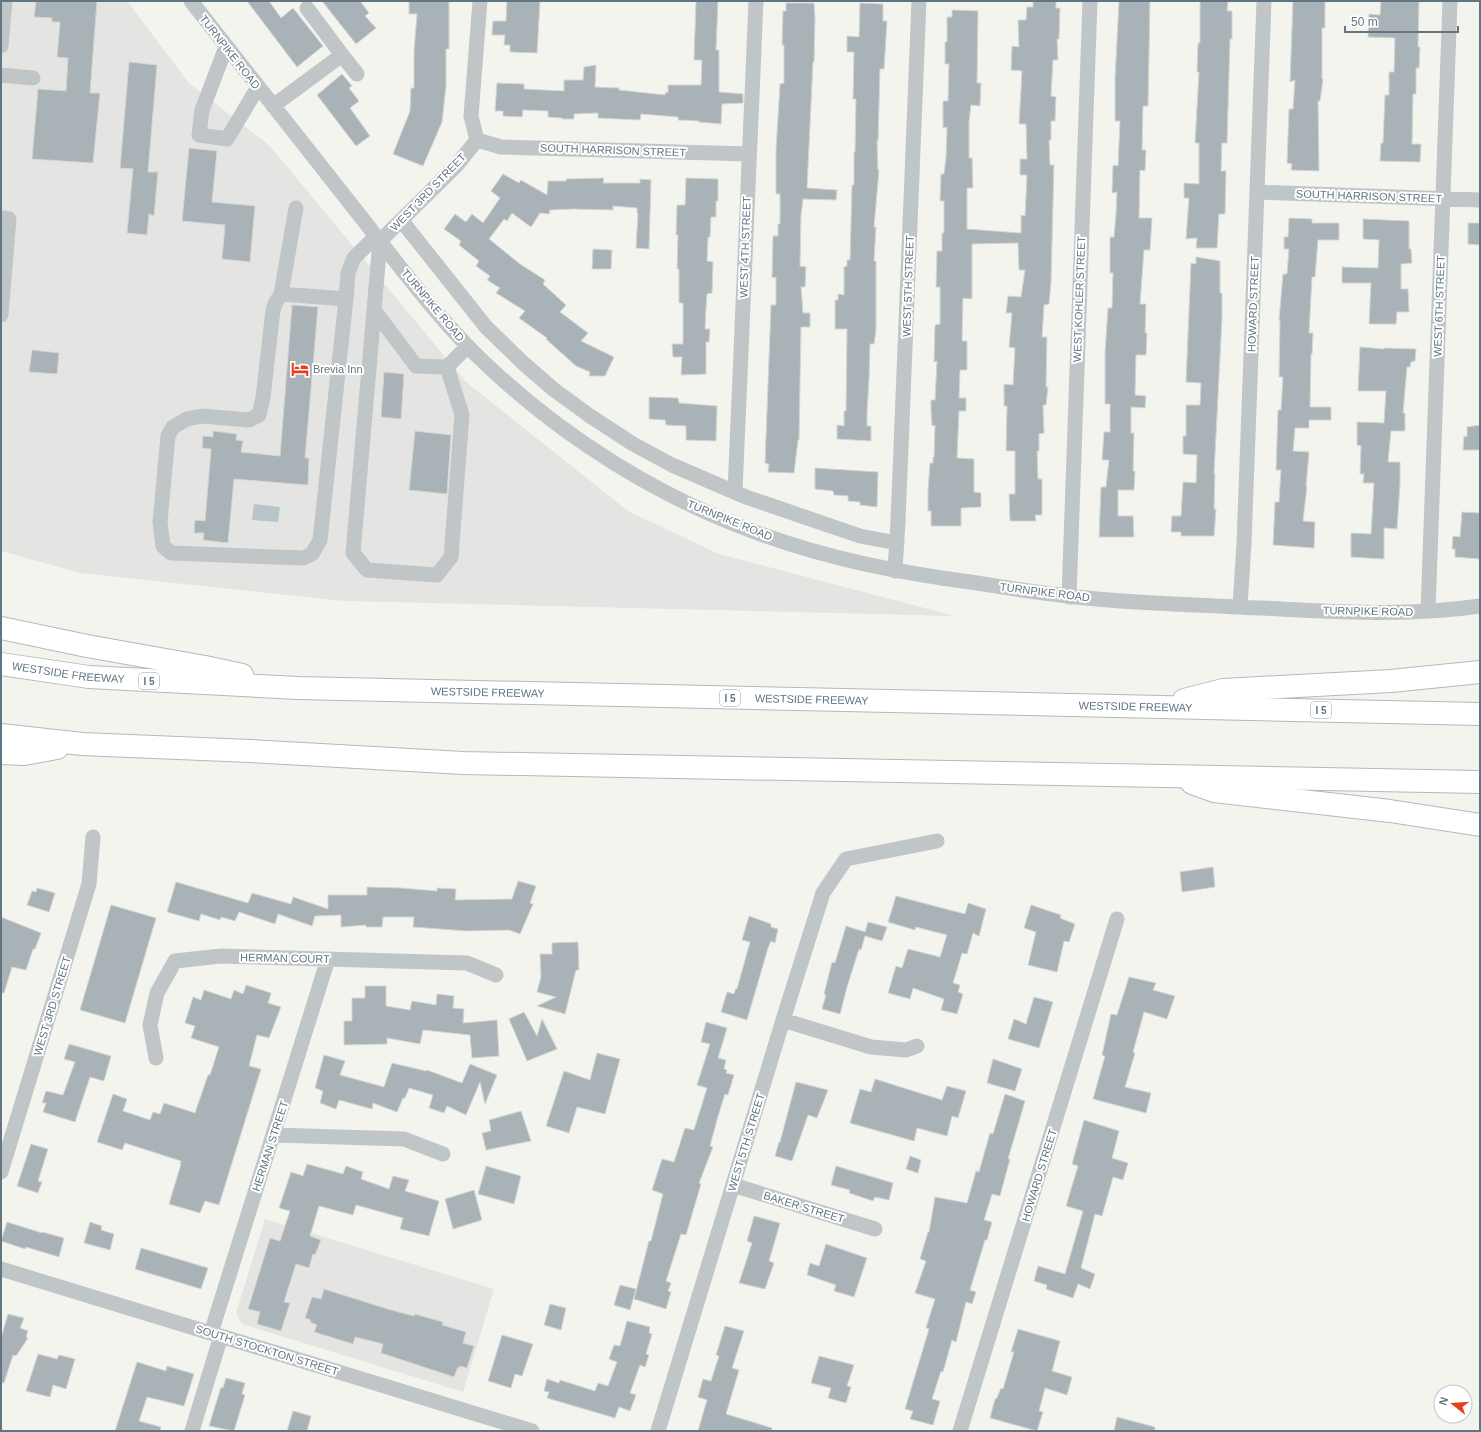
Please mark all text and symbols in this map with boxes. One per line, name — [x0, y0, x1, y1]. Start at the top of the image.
scale bar — [1345, 8, 1458, 34]
street label: TURNPIKE ROAD — [197, 13, 263, 91]
text: 50 m — [1351, 15, 1378, 29]
street label: SOUTH HARRISON STREET — [540, 141, 686, 159]
street label: WEST 3RD STREET — [388, 151, 468, 233]
street label: SOUTH HARRISON STREET — [1296, 187, 1442, 205]
street label: WEST 4TH STREET — [737, 196, 753, 298]
street label: WEST 5TH STREET — [900, 235, 916, 337]
street label: WEST KOHLER STREET — [1071, 235, 1087, 362]
street label: HOWARD STREET — [1245, 255, 1261, 352]
street label: WEST 6TH STREET — [1431, 255, 1447, 357]
street label: TURNPIKE ROAD — [399, 266, 467, 344]
hotel icon: Brevia Inn — [290, 359, 310, 379]
place label: Brevia Inn — [313, 363, 363, 375]
street label: TURNPIKE ROAD — [686, 497, 774, 543]
street label: TURNPIKE ROAD — [999, 581, 1091, 603]
street label: TURNPIKE ROAD — [1323, 604, 1413, 618]
street label: WESTSIDE FREEWAY — [11, 660, 126, 685]
road number: I 5 — [139, 673, 159, 689]
street label: WESTSIDE FREEWAY — [431, 685, 545, 699]
road number: I 5 — [720, 690, 740, 706]
street label: WESTSIDE FREEWAY — [755, 692, 869, 707]
street label: WESTSIDE FREEWAY — [1079, 699, 1193, 714]
road number: I 5 — [1311, 702, 1331, 718]
street label: HERMAN COURT — [240, 951, 330, 965]
street label: WEST 3RD STREET — [31, 955, 73, 1057]
street label: WEST 5TH STREET — [725, 1091, 767, 1192]
street label: HERMAN STREET — [250, 1099, 290, 1193]
street label: HOWARD STREET — [1019, 1127, 1059, 1223]
street label: BAKER STREET — [762, 1189, 846, 1225]
street label: SOUTH STOCKTON STREET — [194, 1323, 340, 1378]
north arrow — [1433, 1384, 1473, 1424]
text: N — [1437, 1395, 1450, 1407]

